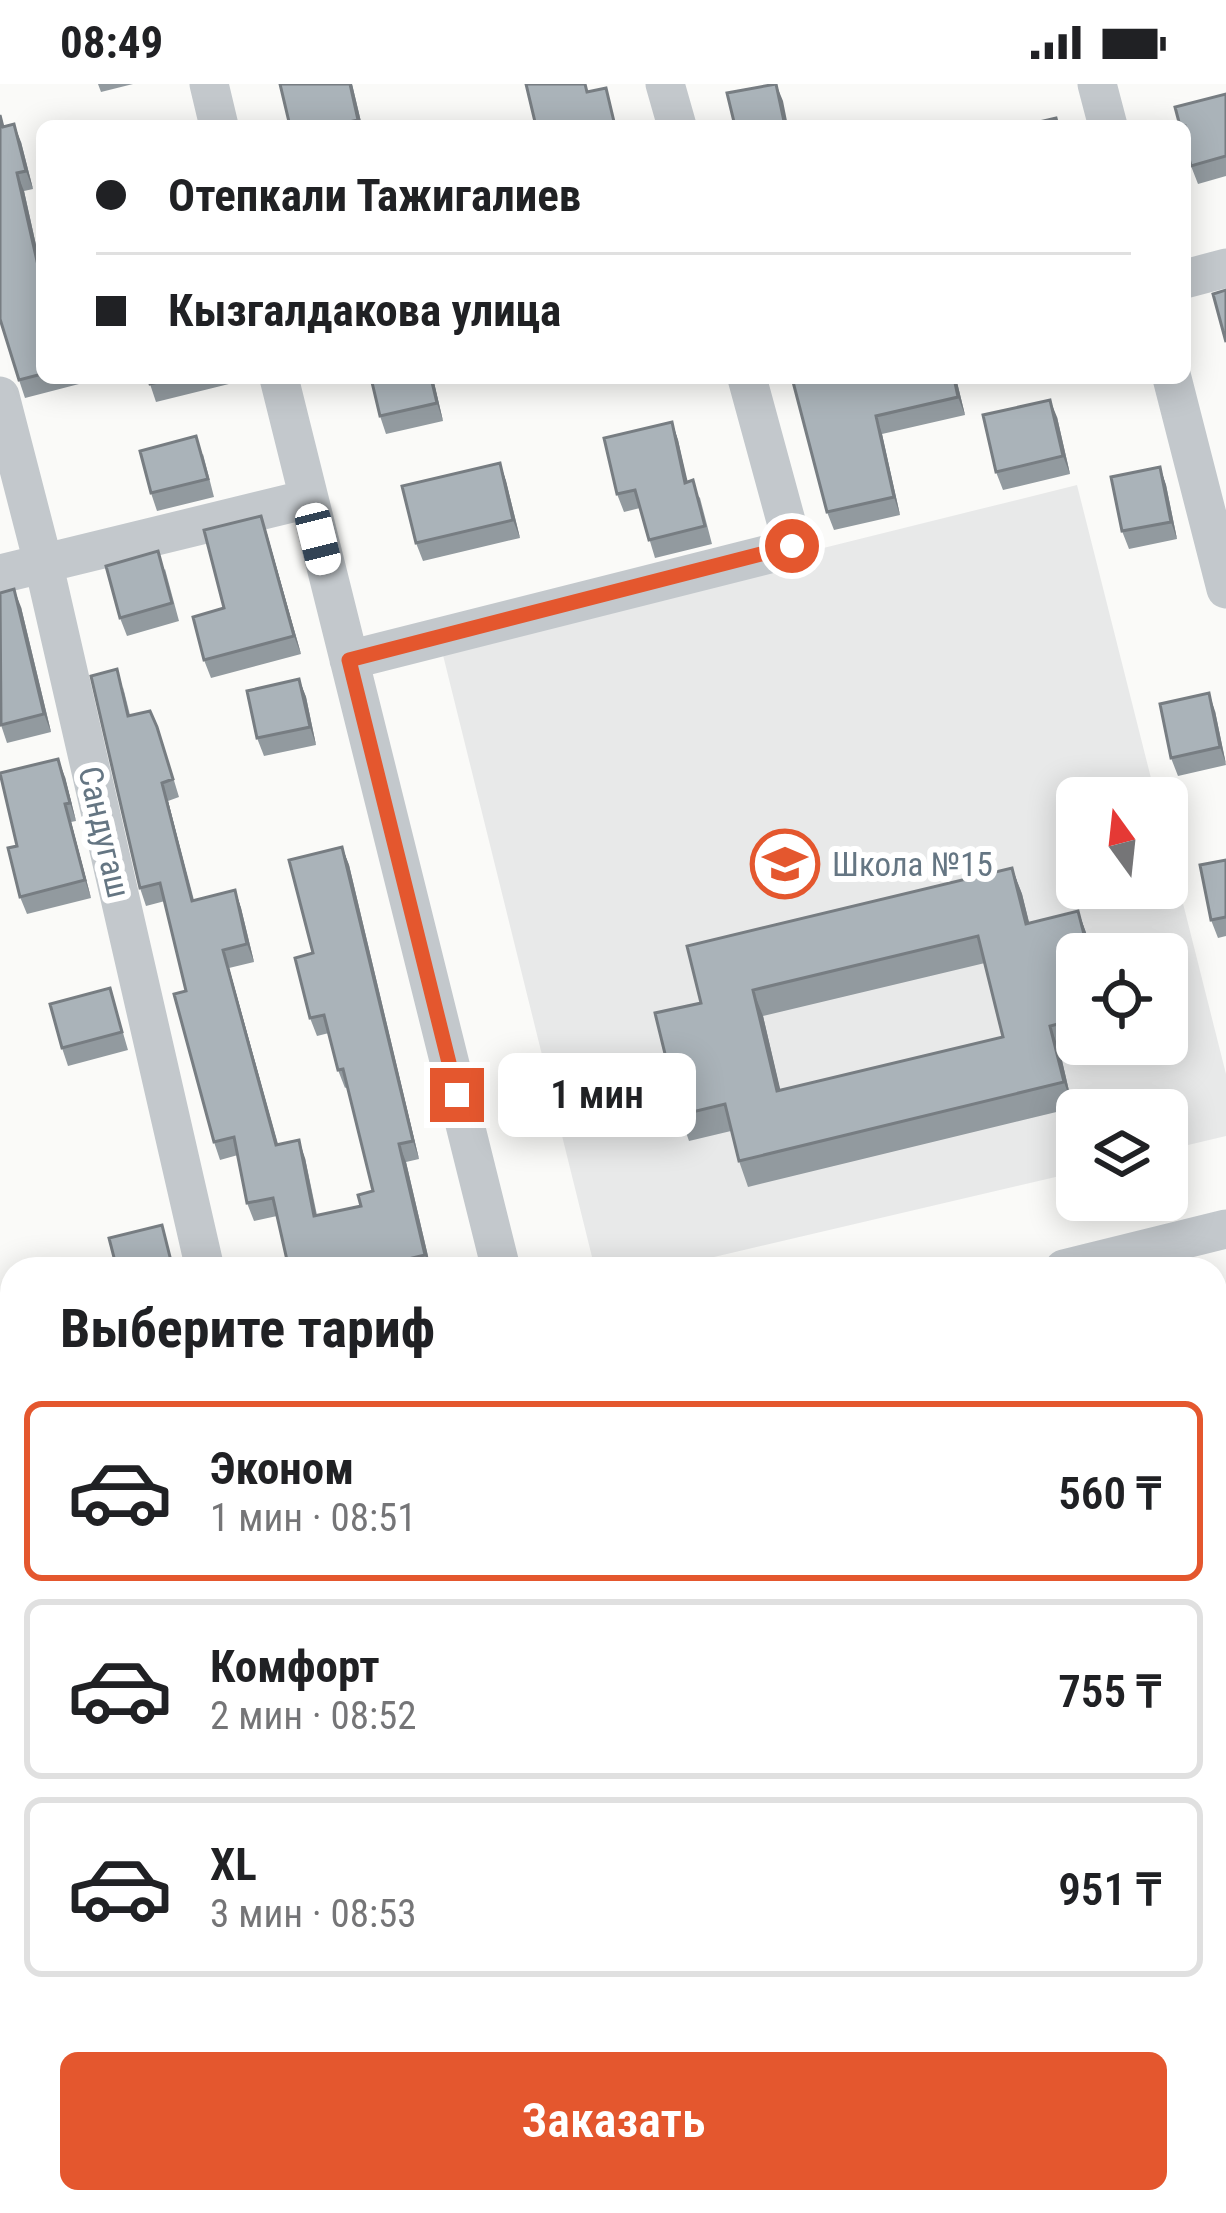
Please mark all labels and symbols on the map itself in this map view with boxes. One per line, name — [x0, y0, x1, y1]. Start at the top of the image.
car — [292, 500, 344, 578]
route start — [765, 519, 819, 573]
street label: Сандугаш — [70, 762, 139, 902]
north arrow — [1056, 777, 1188, 909]
school or university icon: Школа №15 — [750, 829, 820, 899]
place label: Школа №15 — [832, 845, 993, 884]
callout: 1 мин — [499, 1053, 697, 1137]
route end — [430, 1068, 484, 1122]

